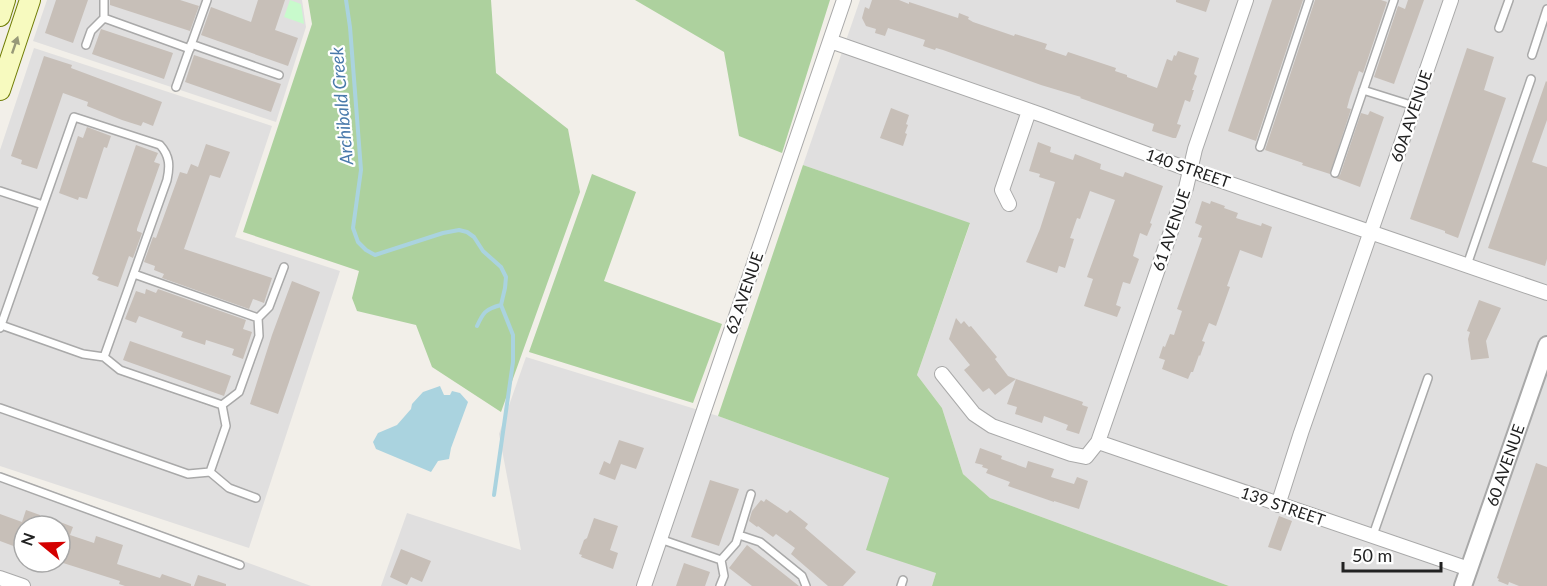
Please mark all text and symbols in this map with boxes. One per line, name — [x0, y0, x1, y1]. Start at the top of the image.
one-way arrow — [11, 36, 20, 54]
water label: Archibald Creek — [325, 46, 357, 167]
street label: 60A AVENUE — [1386, 68, 1435, 164]
street label: 140 STREET — [1143, 144, 1233, 191]
street label: 61 AVENUE — [1148, 186, 1193, 273]
street label: 62 AVENUE — [721, 249, 766, 336]
street label: 60 AVENUE — [1482, 422, 1528, 508]
street label: 139 STREET — [1238, 482, 1328, 529]
north arrow — [12, 514, 72, 574]
text: N — [16, 530, 38, 548]
scale bar — [1343, 535, 1440, 573]
text: 50 m — [1352, 544, 1392, 566]

